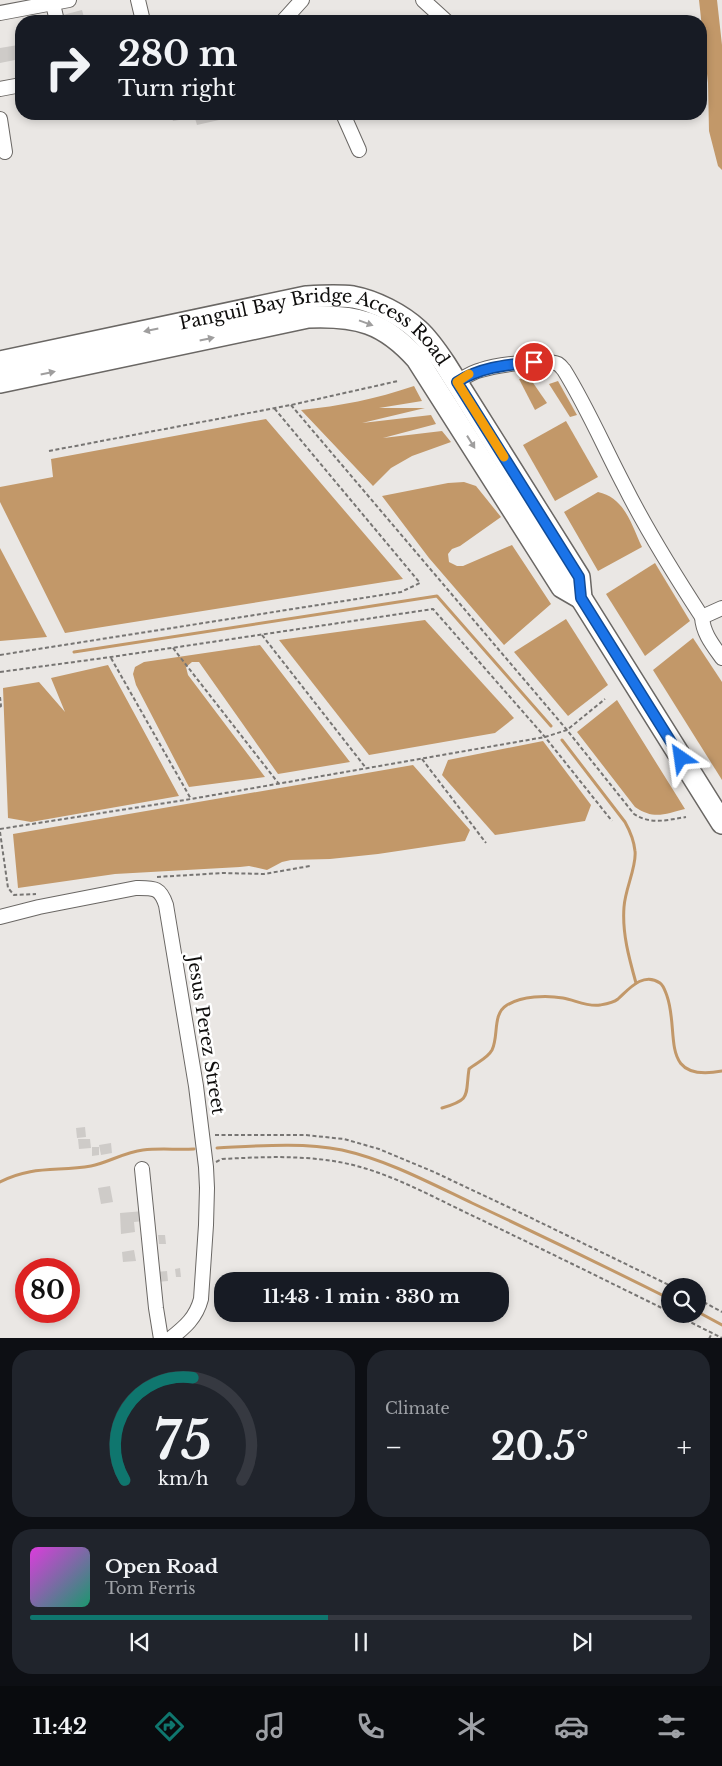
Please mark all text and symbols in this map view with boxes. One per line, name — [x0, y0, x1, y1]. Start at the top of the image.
text: 280 m — [118, 32, 237, 75]
icon: right — [35, 35, 100, 100]
text: Turn right — [118, 75, 236, 102]
street label: Panguil Bay Bridge Access Road — [177, 285, 454, 370]
one-way arrow — [359, 319, 374, 327]
one-way arrow — [144, 326, 159, 334]
one-way arrow — [199, 335, 214, 343]
pin — [513, 341, 555, 383]
icon: arrive — [520, 348, 548, 376]
one-way arrow — [40, 368, 56, 376]
one-way arrow — [466, 435, 476, 449]
position arrow — [654, 731, 706, 783]
street label: Jesus Perez Street — [182, 952, 229, 1116]
speed limit sign: 80 — [15, 1258, 80, 1323]
map controls — [661, 1278, 706, 1323]
button: search — [661, 1278, 706, 1323]
text: 11:43 · 1 min · 330 m — [263, 1285, 460, 1308]
text: Climate — [385, 1398, 450, 1418]
text: 75 — [155, 1409, 212, 1473]
text: 20.5° — [491, 1423, 589, 1470]
text: − — [385, 1430, 403, 1465]
text: + — [677, 1430, 692, 1465]
text: km/h — [158, 1468, 209, 1490]
text: Open Road — [105, 1555, 218, 1578]
text: Tom Ferris — [105, 1578, 196, 1598]
icon: previous — [126, 1628, 154, 1656]
icon: pause — [347, 1628, 375, 1656]
icon: next — [568, 1628, 596, 1656]
icon: directions — [152, 1709, 187, 1744]
icon: music — [253, 1709, 288, 1744]
icon: phone — [353, 1709, 388, 1744]
icon: climate — [454, 1709, 489, 1744]
icon: car — [554, 1709, 589, 1744]
icon: filters — [654, 1709, 689, 1744]
text: 11:42 — [33, 1713, 87, 1740]

